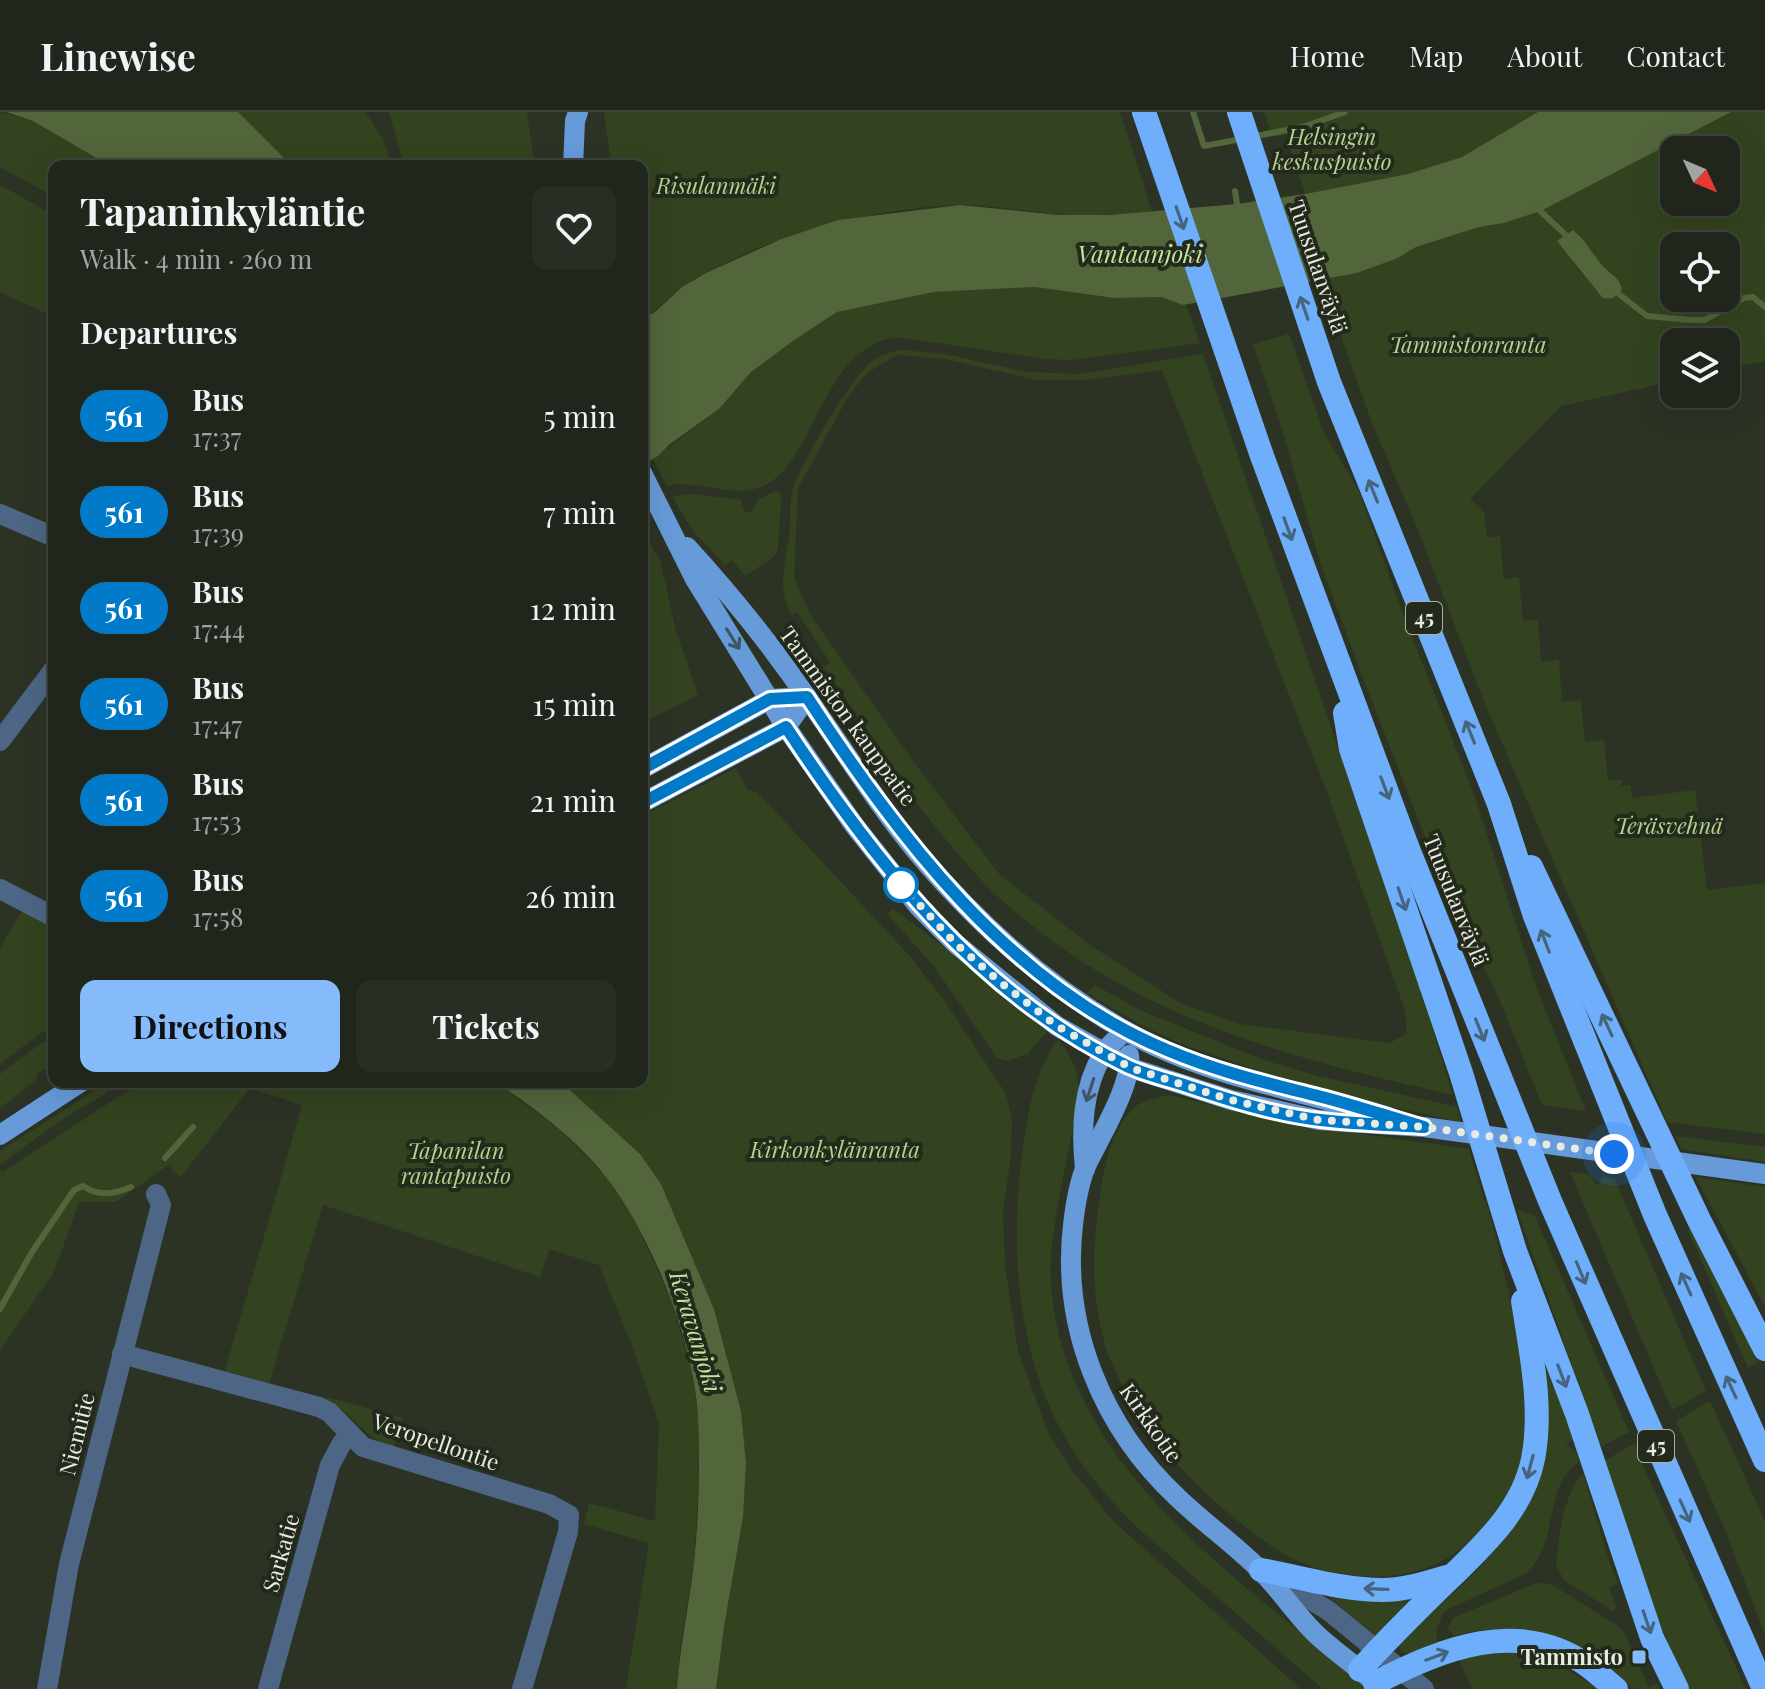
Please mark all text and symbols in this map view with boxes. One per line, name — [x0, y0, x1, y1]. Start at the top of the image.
text: Linewise — [40, 30, 196, 81]
text: Home — [1290, 37, 1365, 74]
text: Map — [1409, 37, 1463, 74]
text: About — [1507, 37, 1582, 74]
text: Contact — [1626, 37, 1725, 74]
park label: Helsingin keskuspuisto — [1271, 121, 1392, 176]
north arrow — [1660, 136, 1740, 216]
map controls — [1660, 136, 1740, 408]
park label: Risulanmäki — [655, 170, 776, 200]
text: Tapaninkyläntie — [80, 185, 365, 236]
button: heart — [532, 186, 616, 270]
street label: Tuusulanväylä — [1282, 196, 1356, 338]
one-way arrow — [1173, 205, 1188, 230]
button: locate — [1660, 232, 1740, 312]
water label: Vantaanjoki — [1077, 237, 1203, 269]
text: Walk · 4 min · 260 m — [80, 241, 312, 276]
one-way arrow — [1296, 296, 1311, 321]
text: Departures — [80, 312, 237, 352]
button: layers — [1660, 328, 1740, 408]
park label: Tammistonranta — [1390, 329, 1546, 359]
text: Bus — [192, 379, 244, 419]
text: 5 min — [543, 396, 616, 436]
text: 561 — [104, 397, 144, 434]
text: 17:37 — [192, 419, 241, 454]
text: Bus — [192, 475, 244, 515]
one-way arrow — [1365, 479, 1379, 504]
text: 7 min — [543, 492, 616, 532]
text: 561 — [104, 493, 144, 530]
text: 17:39 — [192, 515, 244, 550]
one-way arrow — [1282, 516, 1297, 541]
text: Bus — [192, 571, 244, 611]
text: 12 min — [530, 588, 616, 628]
text: 561 — [104, 589, 144, 626]
road number: 45 — [1406, 602, 1442, 634]
text: 17:44 — [192, 611, 245, 646]
street label: Tammiston kauppatie — [773, 620, 924, 811]
one-way arrow — [725, 627, 741, 650]
text: Bus — [192, 667, 244, 707]
text: 15 min — [532, 684, 616, 724]
text: 561 — [104, 685, 144, 722]
text: 17:47 — [192, 707, 242, 742]
one-way arrow — [1462, 720, 1476, 745]
text: Bus — [192, 763, 244, 803]
one-way arrow — [1379, 775, 1393, 800]
text: 21 min — [530, 780, 616, 820]
text: 561 — [104, 781, 144, 818]
text: 17:53 — [192, 803, 242, 838]
park label: Teräsvehnä — [1615, 810, 1723, 840]
street label: Tuusulanväylä — [1417, 829, 1497, 970]
text: Bus — [192, 859, 244, 899]
unlabelled marker — [884, 868, 918, 902]
text: 26 min — [525, 876, 616, 916]
text: 561 — [104, 877, 144, 914]
one-way arrow — [1395, 887, 1410, 912]
text: 17:58 — [192, 899, 243, 934]
one-way arrow — [1537, 929, 1551, 954]
button: Directions — [80, 980, 340, 1072]
button: Tickets — [356, 980, 616, 1072]
one-way arrow — [1599, 1014, 1614, 1038]
one-way arrow — [1474, 1017, 1488, 1042]
one-way arrow — [1082, 1077, 1096, 1102]
park label: Kirkonkylänranta — [749, 1134, 920, 1164]
your location — [1594, 1134, 1634, 1174]
park label: Tapanilan rantapuisto — [401, 1135, 511, 1190]
one-way arrow — [1574, 1260, 1589, 1285]
water label: Keravanjoki — [663, 1266, 731, 1397]
one-way arrow — [1677, 1272, 1692, 1297]
one-way arrow — [1556, 1363, 1570, 1388]
one-way arrow — [1723, 1376, 1738, 1400]
street label: Kirkkotie — [1114, 1377, 1190, 1468]
street label: Niemitie — [51, 1389, 101, 1478]
street label: Veropellontie — [368, 1405, 504, 1477]
road number: 45 — [1638, 1430, 1674, 1462]
one-way arrow — [1522, 1453, 1537, 1479]
one-way arrow — [1679, 1498, 1694, 1523]
street label: Sarkatie — [255, 1510, 306, 1595]
one-way arrow — [1363, 1581, 1390, 1596]
one-way arrow — [1640, 1609, 1655, 1634]
place label: Tammisto — [1520, 1641, 1623, 1671]
one-way arrow — [1424, 1648, 1449, 1662]
marker: Tammisto — [1630, 1648, 1648, 1666]

